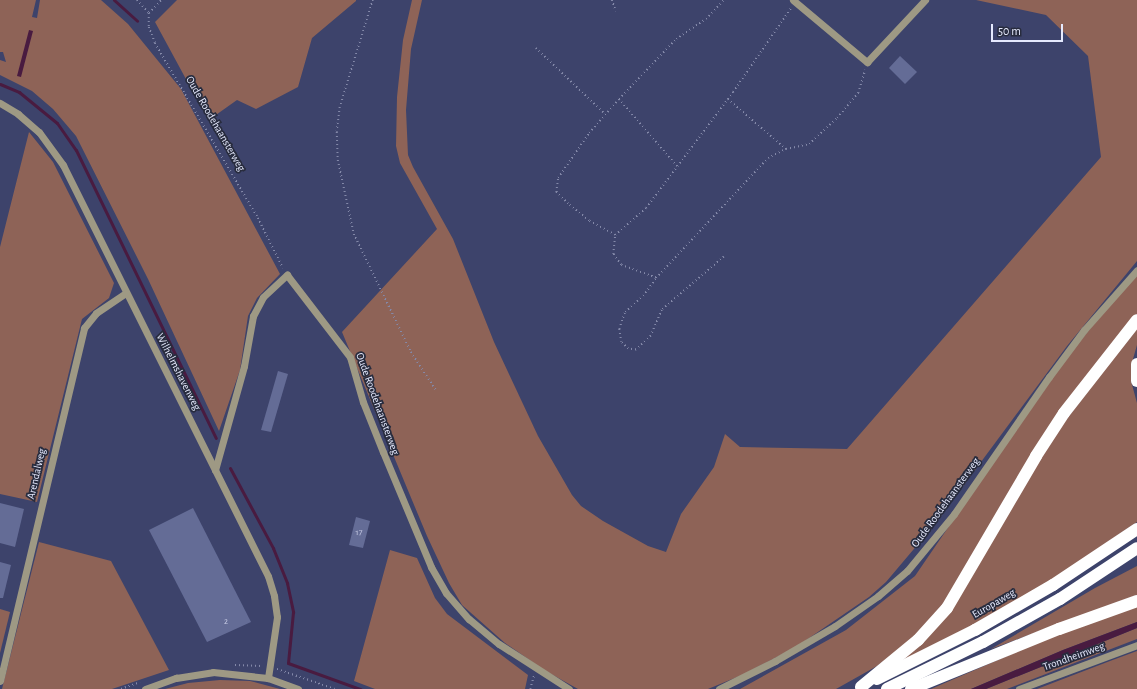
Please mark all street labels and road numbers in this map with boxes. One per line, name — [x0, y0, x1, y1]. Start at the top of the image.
street label: Oude Roodehaansterweg — [182, 74, 248, 174]
street label: Wilhelmshavenweg — [153, 331, 203, 413]
street label: Oude Roodehaansterweg — [352, 351, 402, 457]
street label: Arendalweg — [25, 447, 49, 501]
street label: Oude Roodehaansterweg — [909, 456, 983, 550]
street label: Europaweg — [970, 586, 1018, 622]
street label: Trondheimweg — [1041, 640, 1107, 674]

